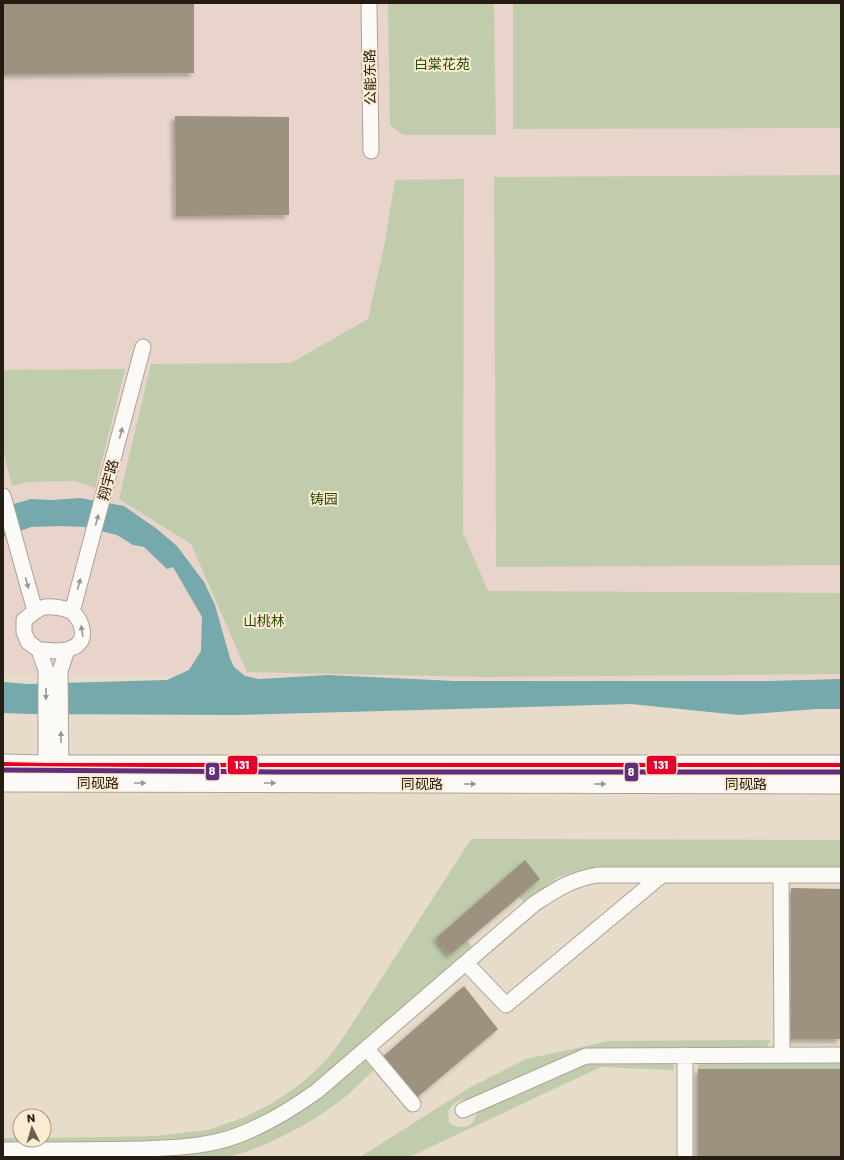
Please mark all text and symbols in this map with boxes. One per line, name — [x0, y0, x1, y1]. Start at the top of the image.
street label: 公能东路 — [360, 49, 380, 105]
park label: 白棠花苑 — [414, 54, 470, 74]
one-way arrow — [118, 426, 124, 439]
street label: 翔宇路 — [93, 457, 123, 503]
park label: 铸园 — [310, 489, 338, 509]
one-way arrow — [94, 514, 100, 526]
one-way arrow — [24, 576, 30, 589]
one-way arrow — [77, 578, 83, 591]
park label: 山桃林 — [243, 611, 285, 631]
one-way arrow — [79, 625, 85, 637]
one-way arrow — [43, 688, 49, 701]
one-way arrow — [58, 730, 64, 743]
line badge: 131 — [227, 755, 258, 775]
line badge: 131 — [646, 755, 677, 775]
text: 131 — [235, 757, 249, 773]
text: 131 — [654, 757, 668, 773]
line badge: 8 — [205, 762, 220, 781]
line badge: 8 — [624, 762, 639, 782]
text: 8 — [208, 763, 216, 779]
text: 8 — [627, 764, 635, 780]
street label: 同砚路 — [77, 773, 119, 793]
street label: 同砚路 — [401, 774, 443, 794]
street label: 同砚路 — [725, 774, 767, 794]
one-way arrow — [134, 780, 147, 786]
one-way arrow — [264, 780, 277, 786]
one-way arrow — [464, 781, 477, 787]
one-way arrow — [594, 781, 607, 787]
north arrow — [12, 1108, 52, 1148]
text: N — [26, 1110, 36, 1126]

